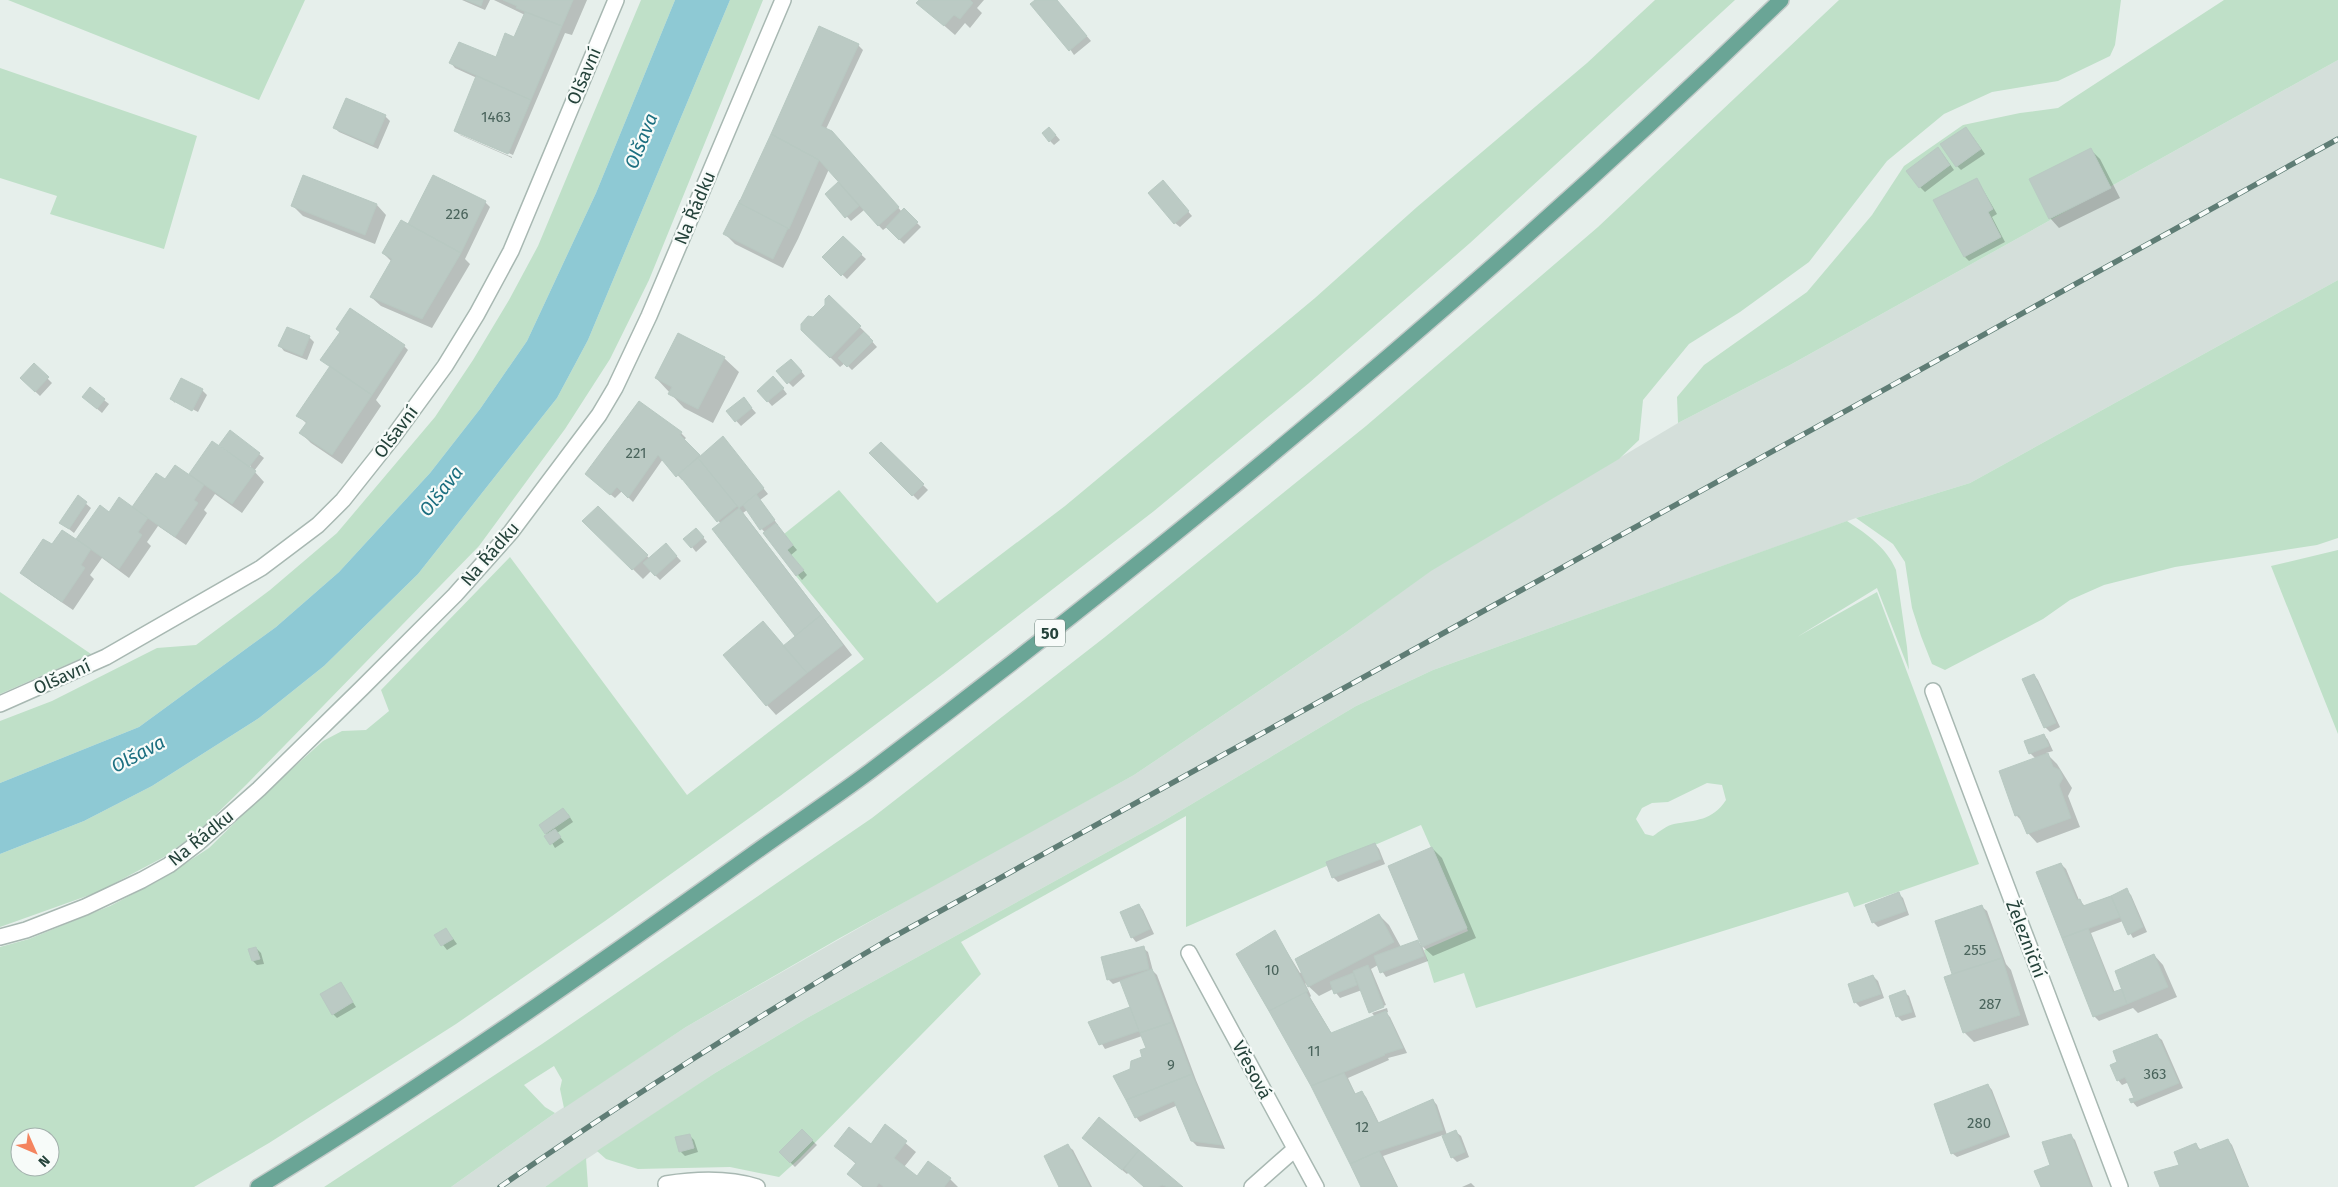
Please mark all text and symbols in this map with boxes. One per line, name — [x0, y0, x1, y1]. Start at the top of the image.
street label: Olšavní — [562, 44, 606, 108]
house number: 1463 — [481, 108, 511, 126]
water label: Olšava — [619, 110, 663, 172]
street label: Na Řádku — [670, 168, 720, 248]
house number: 226 — [446, 205, 468, 223]
street label: Olšavní — [369, 401, 423, 463]
house number: 221 — [626, 444, 646, 462]
water label: Olšava — [414, 461, 468, 521]
street label: Na Řádku — [456, 517, 524, 591]
road number: 50 — [1035, 620, 1065, 646]
street label: Olšavní — [30, 655, 94, 699]
water label: Olšava — [107, 730, 169, 778]
street label: Na Řádku — [164, 805, 238, 871]
street label: Železniční — [2001, 897, 2051, 981]
house number: 255 — [1964, 941, 1986, 959]
house number: 10 — [1265, 961, 1279, 979]
house number: 287 — [1979, 995, 2001, 1013]
street label: Vřesová — [1227, 1037, 1277, 1103]
house number: 11 — [1308, 1042, 1320, 1060]
house number: 9 — [1167, 1056, 1175, 1074]
house number: 363 — [2144, 1065, 2166, 1083]
house number: 280 — [1967, 1114, 1991, 1132]
house number: 12 — [1355, 1118, 1369, 1136]
north arrow — [10, 1127, 60, 1177]
text: N — [35, 1152, 53, 1170]

